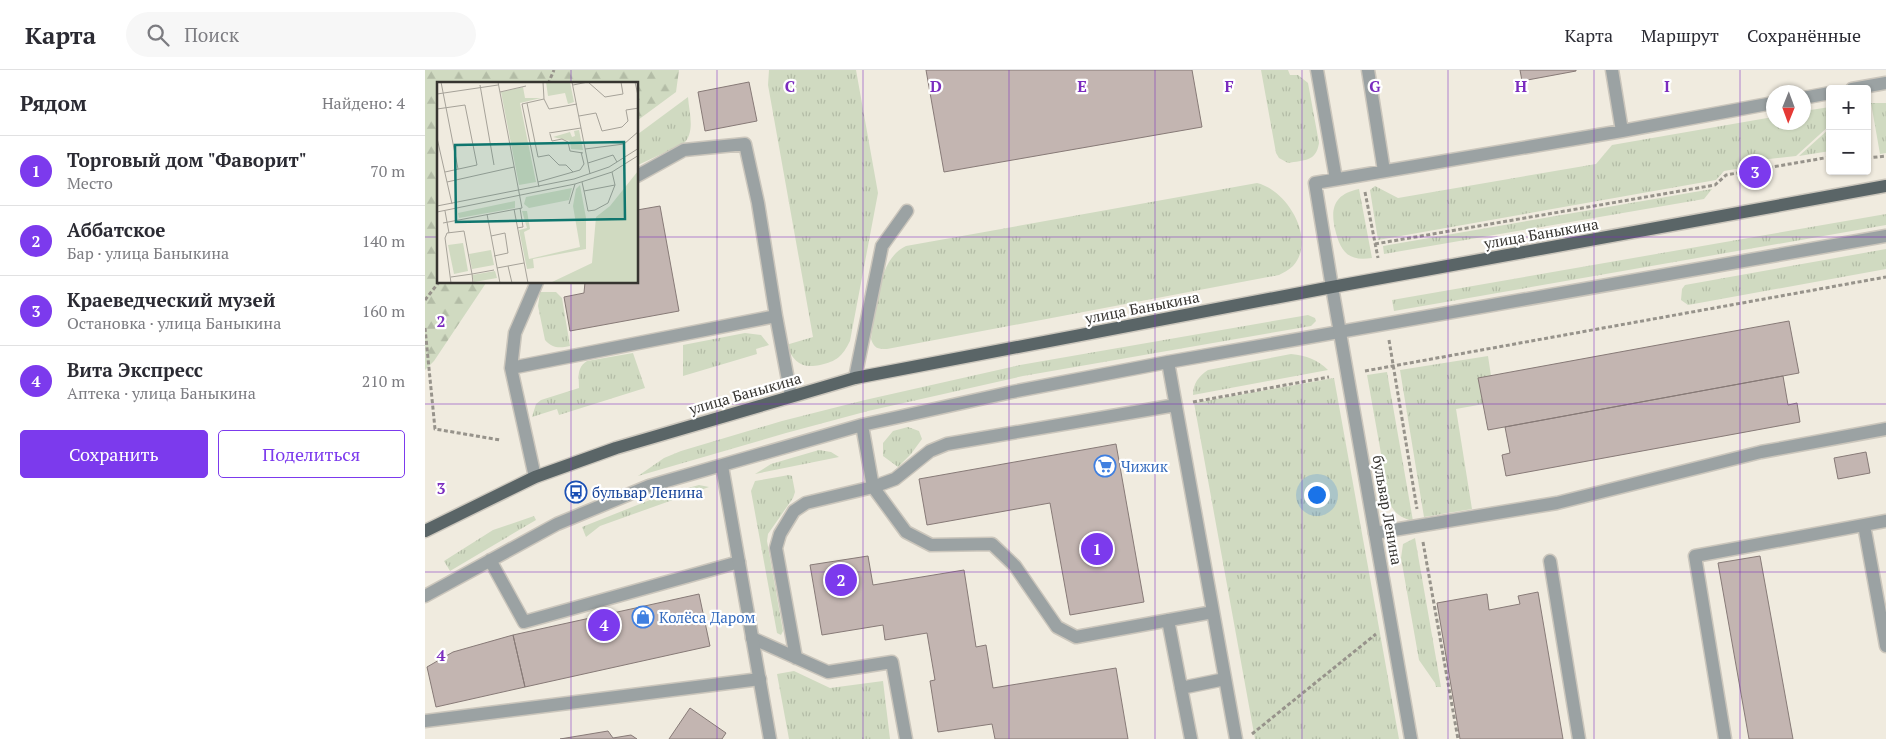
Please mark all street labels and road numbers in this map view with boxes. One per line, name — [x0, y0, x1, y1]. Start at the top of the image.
street label: улица Баныкина — [1481, 213, 1600, 253]
street label: улица Баныкина — [1082, 286, 1201, 328]
street label: улица Баныкина — [686, 367, 804, 419]
street label: бульвар Ленина — [1369, 454, 1408, 567]

